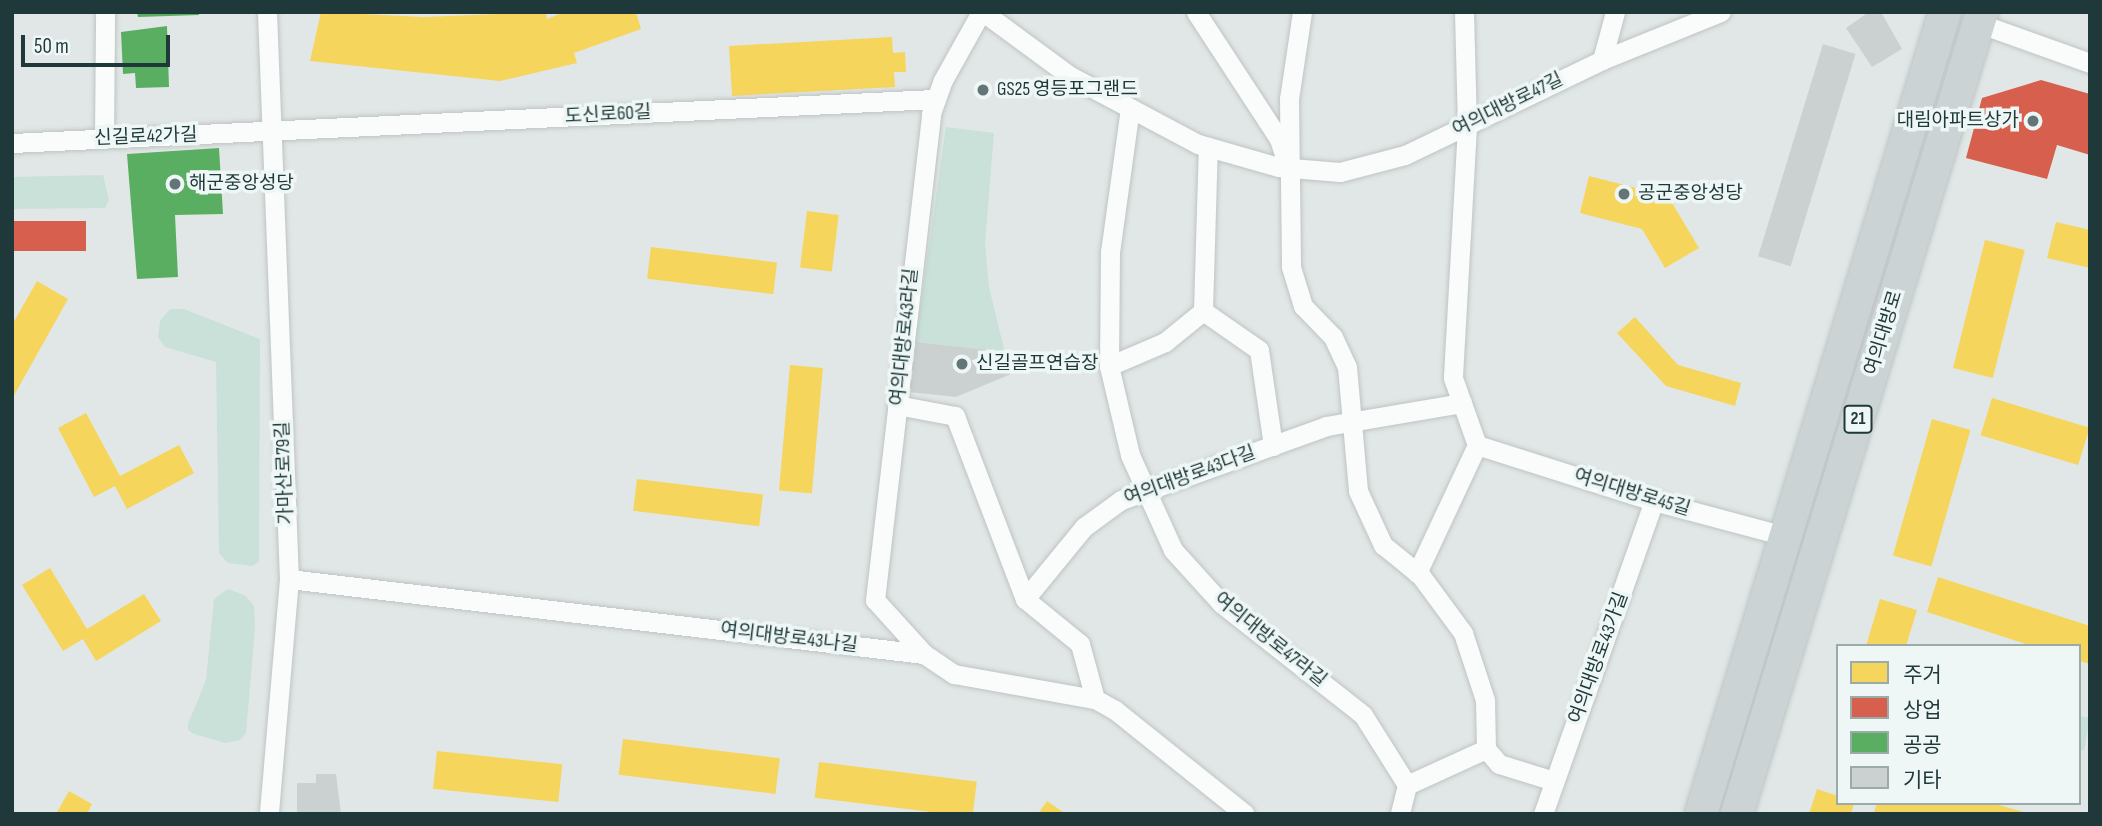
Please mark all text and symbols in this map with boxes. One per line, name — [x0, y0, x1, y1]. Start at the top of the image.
scale bar — [24, 21, 173, 65]
text: 50 m — [34, 34, 69, 59]
street label: 여의대방로47길 — [1449, 68, 1567, 142]
place label: GS25 영등포그랜드 — [997, 79, 1138, 101]
marker: GS25 영등포그랜드 — [975, 82, 991, 98]
street label: 도신로60길 — [564, 101, 652, 129]
place label: 대림아파트상가 — [1897, 110, 2019, 132]
marker: 대림아파트상가 — [2025, 113, 2041, 129]
street label: 신길로42가길 — [94, 124, 198, 150]
place label: 해군중앙성당 — [189, 173, 294, 195]
marker: 해군중앙성당 — [167, 176, 183, 192]
place label: 공군중앙성당 — [1638, 183, 1743, 205]
marker: 공군중앙성당 — [1616, 186, 1632, 202]
street label: 여의대방로43라길 — [886, 267, 924, 407]
street label: 여의대방로 — [1860, 288, 1908, 378]
place label: 신길골프연습장 — [976, 353, 1098, 375]
marker: 신길골프연습장 — [954, 356, 970, 372]
road number: 21 — [1842, 404, 1874, 433]
street label: 가마산로79길 — [272, 421, 298, 525]
street label: 여의대방로43다길 — [1121, 442, 1259, 510]
street label: 여의대방로45길 — [1571, 464, 1693, 522]
street label: 여의대방로47라길 — [1209, 588, 1331, 692]
street label: 여의대방로43가길 — [1565, 589, 1633, 727]
street label: 여의대방로43나길 — [719, 618, 859, 658]
legend — [1836, 644, 2081, 805]
text: 주거 — [1903, 663, 1942, 688]
text: 상업 — [1903, 698, 1942, 723]
text: 공공 — [1903, 733, 1942, 758]
text: 기타 — [1903, 768, 1942, 793]

